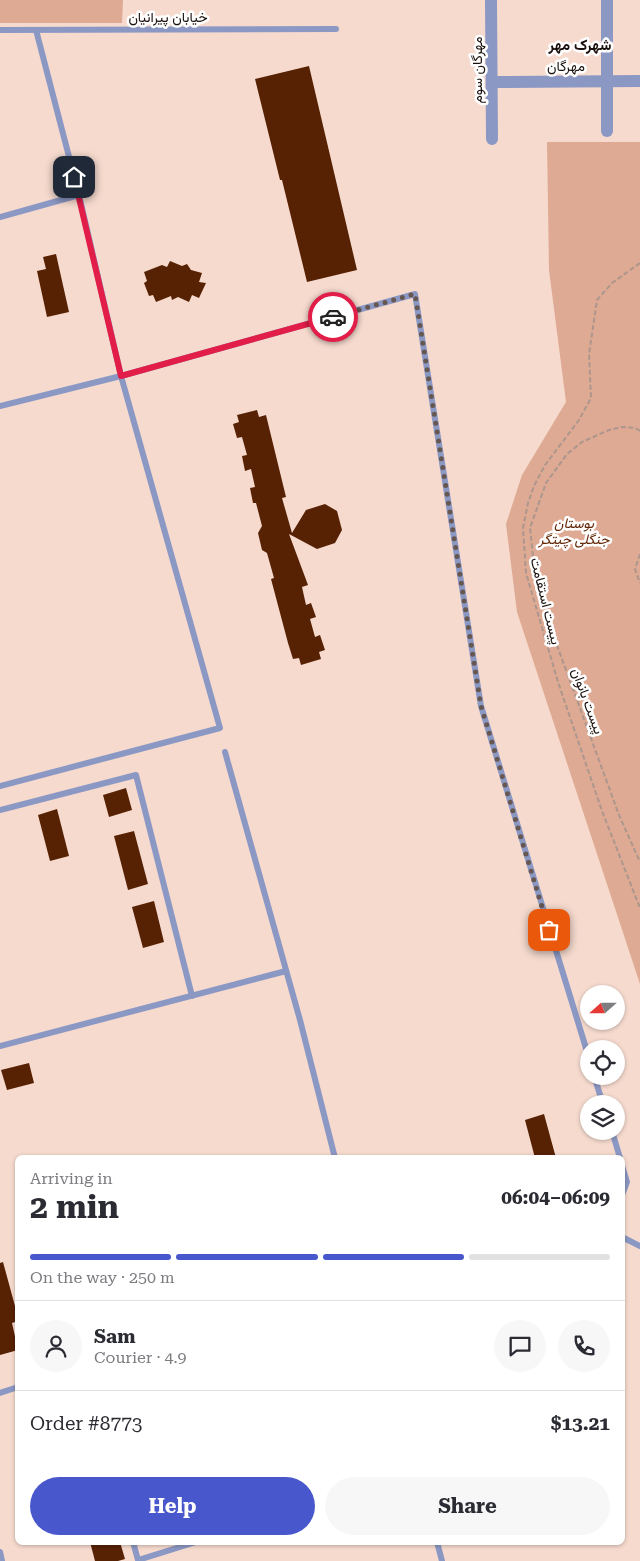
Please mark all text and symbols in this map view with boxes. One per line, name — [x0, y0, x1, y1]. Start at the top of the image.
street label: خیابان پیرانیان — [128, 9, 208, 27]
street label: مهرگان سوم — [469, 36, 486, 104]
district label: شهرک مهر — [548, 36, 611, 54]
street label: مهرگان — [547, 58, 585, 75]
pin — [53, 156, 95, 198]
icon: home — [60, 163, 88, 191]
courier — [308, 292, 358, 342]
icon: car — [319, 303, 347, 331]
park label: بوستان جنگلی چیتگر — [538, 515, 610, 549]
street label: پیست استقامت — [526, 556, 565, 647]
street label: پیست بانوان — [567, 666, 607, 737]
pin — [528, 909, 570, 951]
icon: bag — [535, 916, 563, 944]
north arrow — [580, 985, 625, 1030]
map controls — [580, 985, 625, 1140]
button: locate — [580, 1040, 625, 1085]
button: layers — [580, 1095, 625, 1140]
text: Arriving in — [30, 1169, 113, 1188]
text: 06:04–06:09 — [501, 1186, 610, 1209]
text: 2 min — [30, 1188, 119, 1226]
text: On the way · 250 m — [30, 1268, 175, 1287]
button: person — [30, 1320, 82, 1372]
button: chat — [494, 1320, 546, 1372]
button: phone — [558, 1320, 610, 1372]
text: Sam — [94, 1325, 136, 1348]
text: Courier · 4.9 — [94, 1348, 187, 1367]
text: Order #8773 — [30, 1412, 142, 1435]
text: $13.21 — [551, 1412, 610, 1435]
button: Help — [30, 1477, 315, 1535]
button: Share — [325, 1477, 610, 1535]

